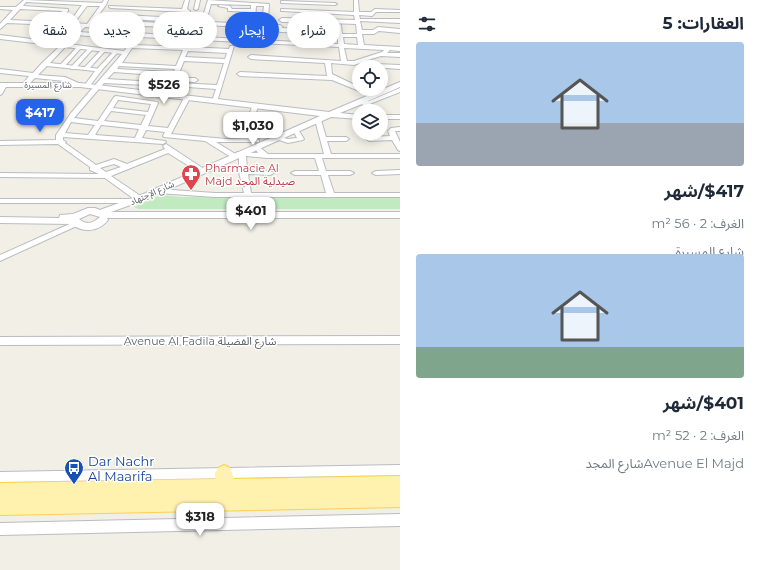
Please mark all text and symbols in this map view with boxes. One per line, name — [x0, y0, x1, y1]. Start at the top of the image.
chip: شقة — [29, 12, 81, 48]
chip: جديد — [89, 12, 145, 48]
chip: تصفية — [153, 12, 217, 48]
chip: إيجار — [225, 12, 279, 48]
chip: شراء — [287, 12, 340, 48]
icon: filters — [416, 13, 438, 35]
text: العقارات: 5 — [663, 13, 744, 33]
map controls — [352, 60, 388, 140]
button: locate — [352, 60, 388, 96]
icon: home — [544, 68, 616, 140]
pin: $526 — [140, 71, 188, 105]
text: $526 — [148, 76, 180, 92]
street label: شارع المسيرة — [24, 79, 72, 92]
pin: $417 — [16, 99, 64, 133]
text: $417 — [25, 104, 55, 120]
button: layers — [352, 104, 388, 140]
pin: $1,030 — [220, 112, 286, 146]
text: $1,030 — [232, 117, 274, 133]
place label: Pharmacie Al Majd صيدلية المجد — [205, 161, 295, 188]
pharmacy icon: Pharmacie Al Majd صيدلية المجد — [180, 163, 202, 191]
street label: شارع الإجتهاد — [128, 178, 177, 209]
text: $417/شهر — [664, 181, 744, 201]
pin: $401 — [227, 197, 275, 231]
text: $401 — [235, 202, 267, 218]
text: الغرف: 2 · 56 m² — [651, 215, 744, 231]
text: شارع المسيرة — [675, 243, 744, 259]
icon: home — [544, 280, 616, 352]
street label: Avenue Al Fadila شارع الفضيلة — [124, 334, 277, 349]
text: $401/شهر — [663, 393, 744, 413]
text: الغرف: 2 · 52 m² — [652, 427, 744, 443]
place label: Dar Nachr Al Maarifa — [88, 453, 155, 484]
text: Avenue El Majdشارع المجد — [586, 455, 744, 471]
bus stop icon: Dar Nachr Al Maarifa — [63, 457, 85, 485]
pin: $318 — [176, 503, 224, 537]
text: $318 — [185, 508, 215, 524]

